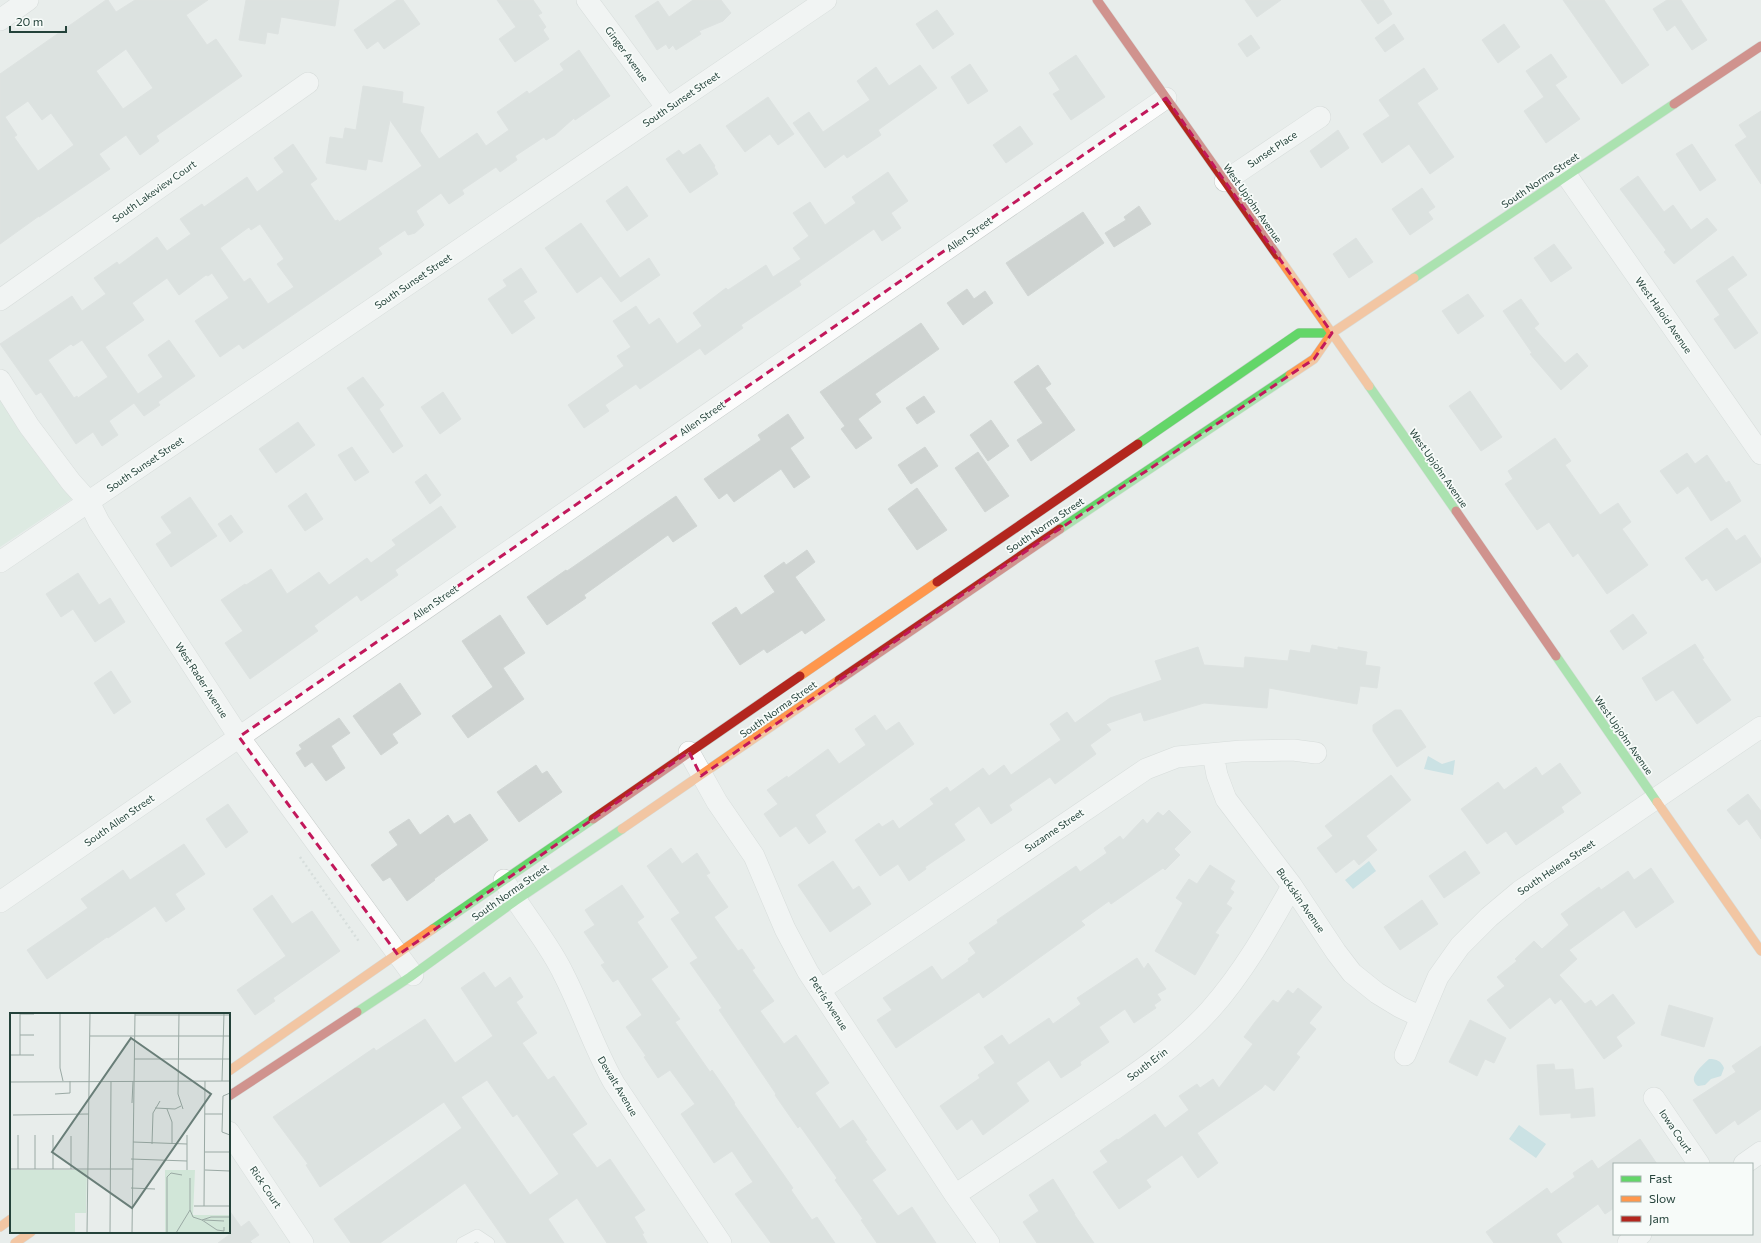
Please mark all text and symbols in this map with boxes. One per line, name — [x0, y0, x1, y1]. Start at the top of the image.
scale bar — [10, 8, 66, 34]
text: 20 m — [16, 14, 43, 28]
street label: Ginger Avenue — [603, 24, 651, 84]
street label: South Sunset Street — [640, 69, 722, 129]
street label: Sunset Place — [1245, 128, 1299, 170]
street label: South Norma Street — [1499, 150, 1581, 210]
street label: South Lakeview Court — [110, 157, 198, 225]
street label: West Upjohn Avenue — [1221, 161, 1285, 245]
street label: Allen Street — [944, 214, 994, 254]
street label: South Sunset Street — [372, 251, 454, 311]
street label: West Haloid Avenue — [1633, 275, 1695, 355]
street label: Allen Street — [677, 398, 727, 438]
street label: West Upjohn Avenue — [1407, 426, 1471, 510]
street label: South Sunset Street — [104, 434, 186, 494]
street label: South Norma Street — [1004, 495, 1086, 555]
street label: Allen Street — [410, 582, 460, 622]
street label: West Rader Avenue — [173, 640, 231, 720]
street label: South Norma Street — [737, 678, 819, 740]
street label: West Upjohn Avenue — [1592, 693, 1656, 777]
street label: South Allen Street — [82, 791, 156, 849]
street label: Suzanne Street — [1022, 806, 1086, 854]
street label: South Helena Street — [1515, 837, 1597, 897]
street label: South Norma Street — [469, 861, 551, 923]
street label: Buckskin Avenue — [1274, 865, 1328, 935]
street label: Petris Avenue — [807, 974, 851, 1032]
inset map — [10, 1013, 230, 1233]
street label: South Erin — [1124, 1045, 1170, 1083]
street label: Dewalt Avenue — [595, 1054, 641, 1118]
street label: Iowa Court — [1657, 1107, 1695, 1155]
legend — [1613, 1163, 1753, 1235]
street label: Rick Court — [248, 1164, 284, 1210]
text: Fast — [1649, 1171, 1672, 1185]
text: Slow — [1649, 1191, 1676, 1205]
text: Jam — [1649, 1211, 1669, 1226]

